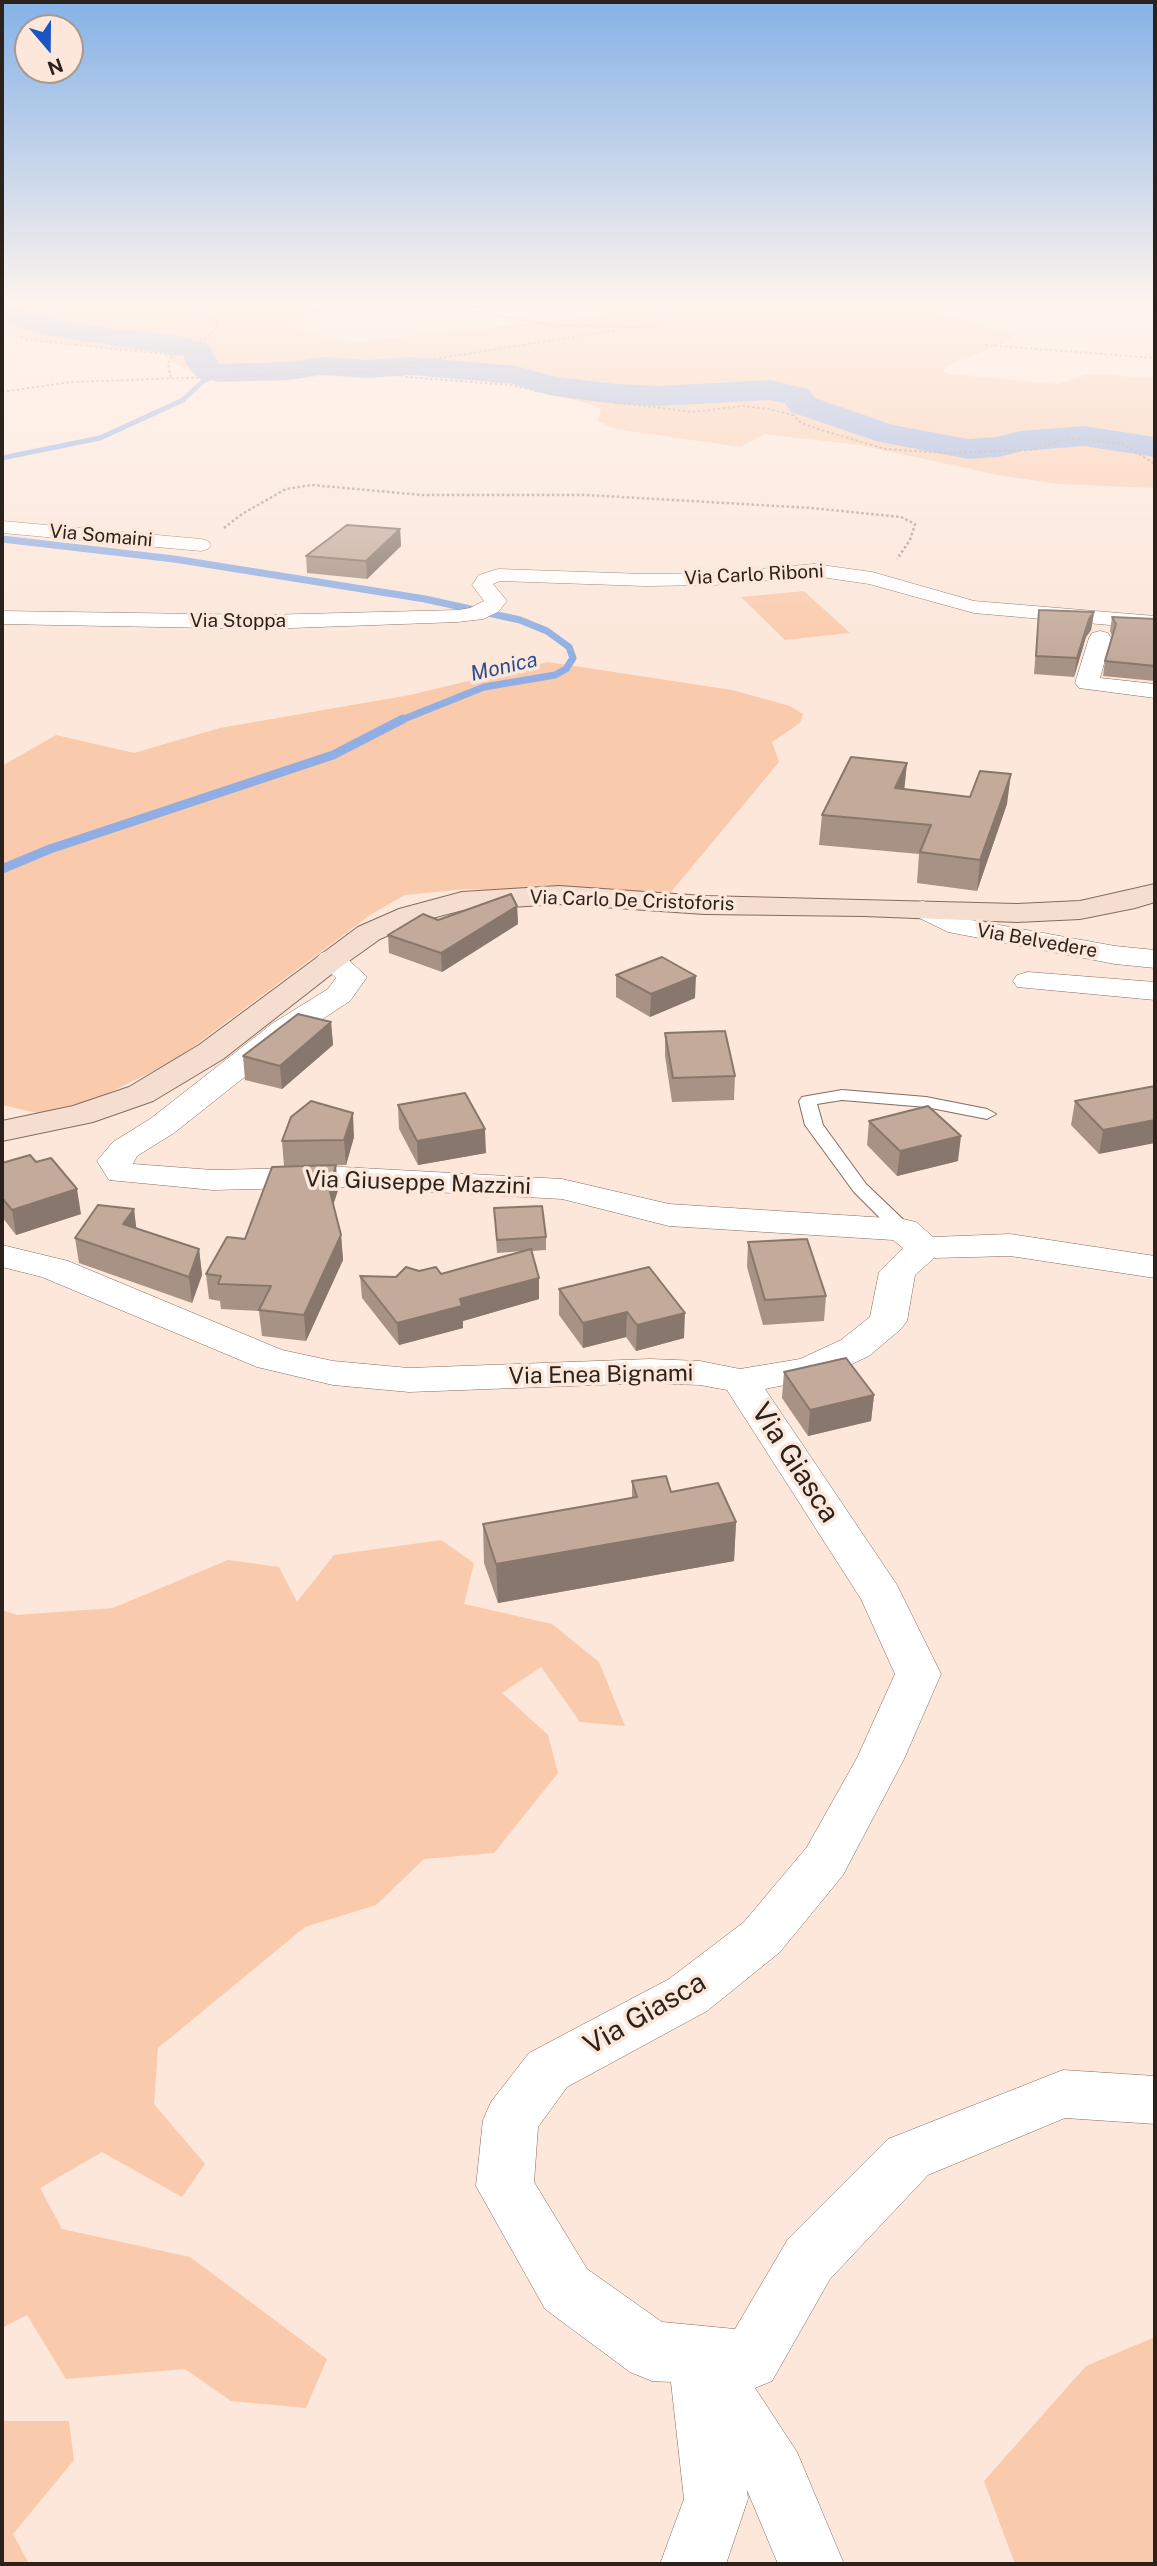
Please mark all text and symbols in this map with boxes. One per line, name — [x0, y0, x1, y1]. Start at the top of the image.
north arrow — [14, 14, 84, 84]
text: N — [45, 54, 66, 80]
street label: Via Somaini — [48, 520, 154, 552]
street label: Via Carlo Riboni — [684, 560, 824, 590]
street label: Via Stoppa — [190, 610, 286, 632]
water label: Monica — [468, 647, 540, 687]
street label: Via Carlo De Cristoforis — [529, 886, 735, 916]
street label: Via Belvedere — [975, 919, 1099, 963]
street label: Via Giuseppe Mazzini — [305, 1165, 531, 1201]
street label: Via Enea Bignami — [508, 1360, 694, 1390]
street label: Via Giasca — [744, 1397, 846, 1529]
street label: Via Giasca — [578, 1966, 712, 2062]

